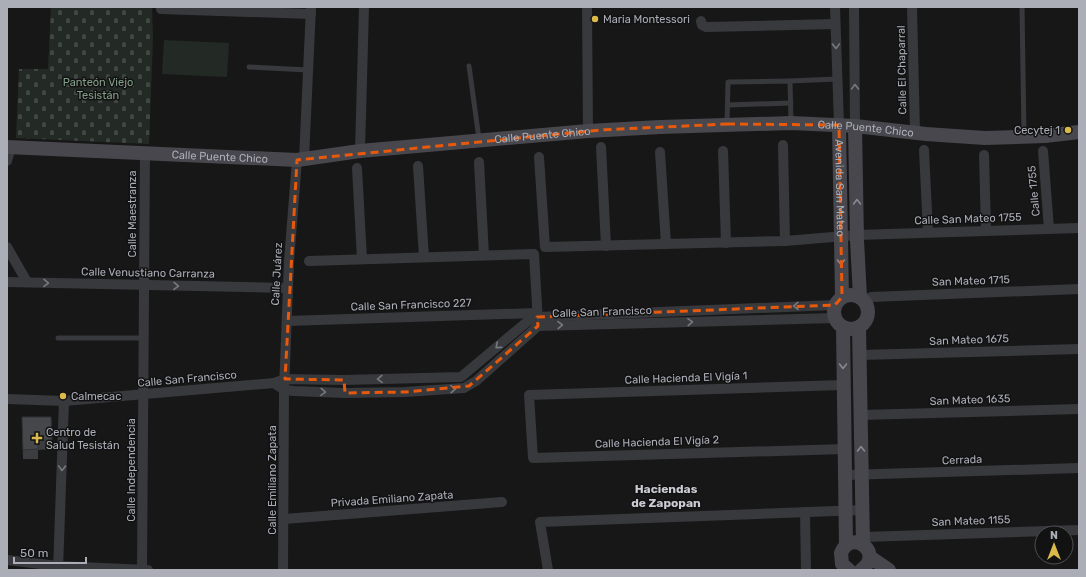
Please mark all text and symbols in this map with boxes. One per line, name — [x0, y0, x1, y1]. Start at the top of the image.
place label: Maria Montessori — [603, 13, 690, 26]
marker: Maria Montessori — [590, 14, 600, 24]
street label: Calle El Chaparral — [895, 25, 909, 115]
one-way arrow — [832, 43, 840, 49]
park label: Panteón Viejo Tesistán — [63, 76, 133, 102]
one-way arrow — [851, 84, 859, 90]
street label: Calle Puente Chico — [817, 118, 915, 139]
street label: Calle Puente Chico — [494, 124, 591, 146]
place label: Cecytej 1 — [1014, 124, 1060, 137]
marker: Cecytej 1 — [1063, 125, 1073, 135]
street label: Avenida San Mateo — [833, 139, 847, 237]
street label: Calle Puente Chico — [171, 148, 268, 165]
street label: Calle 1755 — [1025, 165, 1043, 217]
street label: Calle Maestranza — [126, 171, 139, 257]
one-way arrow — [852, 199, 861, 205]
street label: Calle San Mateo 1755 — [914, 211, 1022, 227]
street label: Calle Juárez — [269, 242, 285, 306]
one-way arrow — [837, 259, 846, 265]
street label: Calle Venustiano Carranza — [81, 265, 215, 281]
street label: San Mateo 1715 — [932, 273, 1011, 289]
one-way arrow — [43, 279, 49, 287]
one-way arrow — [173, 282, 179, 290]
street label: Calle San Francisco 227 — [350, 296, 472, 314]
one-way arrow — [793, 302, 799, 311]
street label: Calle San Francisco — [552, 304, 652, 320]
one-way arrow — [687, 318, 693, 326]
one-way arrow — [557, 321, 563, 330]
street label: San Mateo 1675 — [929, 332, 1009, 348]
one-way arrow — [495, 341, 503, 348]
one-way arrow — [839, 363, 847, 369]
street label: Calle San Francisco — [137, 368, 237, 390]
street label: Calle Hacienda El Vigía 1 — [624, 369, 748, 387]
one-way arrow — [377, 375, 383, 383]
one-way arrow — [450, 384, 456, 393]
one-way arrow — [320, 388, 326, 396]
place label: Calmecac — [71, 390, 121, 403]
marker: Calmecac — [58, 391, 68, 401]
street label: San Mateo 1635 — [929, 392, 1011, 408]
street label: Calle Independencia — [125, 418, 138, 522]
street label: Calle Emiliano Zapata — [266, 425, 279, 535]
place label: Centro de Salud Tesistán — [46, 426, 120, 452]
marker: Centro de Salud Tesistán — [31, 432, 43, 444]
street label: Calle Hacienda El Vigía 2 — [595, 433, 719, 451]
one-way arrow — [857, 446, 865, 452]
street label: Cerrada — [942, 453, 982, 467]
one-way arrow — [58, 465, 66, 471]
district label: Haciendas de Zapopan — [631, 482, 701, 510]
street label: Privada Emiliano Zapata — [330, 488, 454, 510]
street label: San Mateo 1155 — [931, 513, 1011, 529]
north arrow — [1034, 525, 1074, 565]
text: N — [1050, 529, 1058, 542]
scale bar — [14, 539, 86, 565]
text: 50 m — [20, 546, 48, 560]

